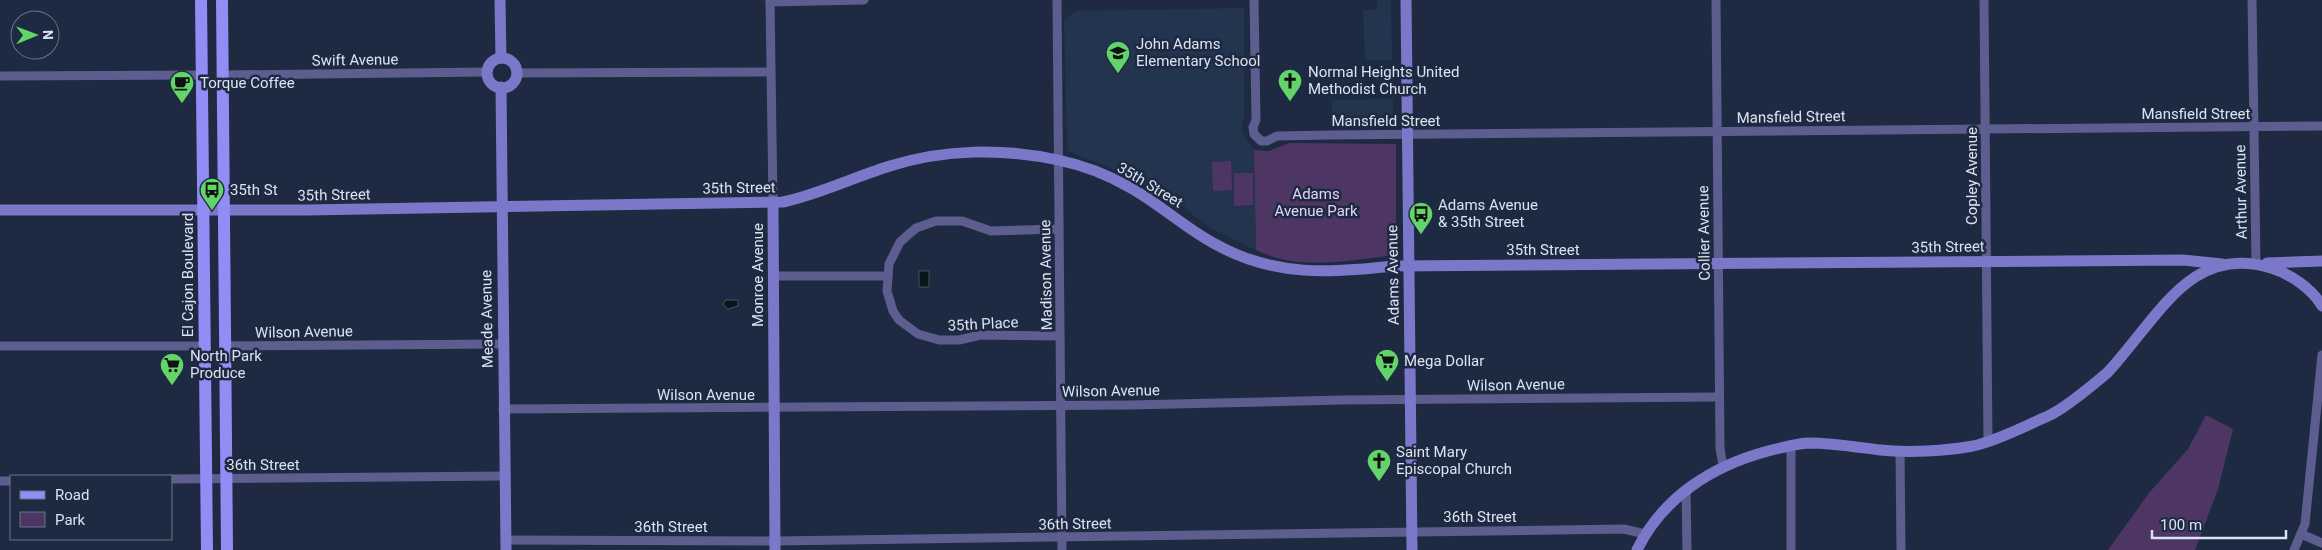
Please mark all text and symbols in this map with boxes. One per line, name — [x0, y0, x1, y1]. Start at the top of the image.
north arrow — [10, 10, 60, 60]
text: N — [40, 30, 56, 40]
place label: John Adams Elementary School — [1136, 35, 1260, 70]
school or university icon: John Adams Elementary School — [1105, 40, 1131, 74]
street label: Swift Avenue — [311, 50, 399, 70]
place label: Normal Heights United Methodist Church — [1308, 63, 1459, 98]
church icon: Normal Heights United Methodist Church — [1277, 68, 1303, 102]
cafe icon: Torque Coffee — [169, 70, 195, 104]
place label: Torque Coffee — [200, 74, 295, 92]
street label: Mansfield Street — [2142, 105, 2251, 123]
street label: Mansfield Street — [1736, 107, 1846, 127]
street label: Mansfield Street — [1332, 112, 1441, 130]
street label: Copley Avenue — [1963, 127, 1981, 225]
street label: Arthur Avenue — [2231, 145, 2251, 239]
street label: 35th Street — [1114, 158, 1186, 212]
bus stop icon: 35th St — [199, 177, 225, 211]
street label: 35th Street — [702, 178, 776, 198]
place label: 35th St — [230, 181, 278, 199]
street label: 35th Street — [297, 185, 371, 205]
park label: Adams Avenue Park — [1275, 185, 1358, 220]
street label: Collier Avenue — [1694, 185, 1714, 281]
place label: Adams Avenue & 35th Street — [1438, 196, 1538, 231]
bus stop icon: Adams Avenue & 35th Street — [1408, 201, 1434, 235]
street label: El Cajon Boulevard — [179, 213, 197, 337]
street label: Madison Avenue — [1036, 219, 1056, 331]
street label: Monroe Avenue — [749, 223, 767, 327]
street label: Adams Avenue — [1383, 225, 1403, 325]
street label: 35th Street — [1911, 237, 1985, 257]
street label: 35th Street — [1506, 241, 1580, 259]
street label: Meade Avenue — [477, 270, 497, 368]
street label: 35th Place — [947, 313, 1019, 335]
street label: Wilson Avenue — [255, 322, 353, 342]
place label: North Park Produce — [190, 347, 262, 382]
supermarket icon: Mega Dollar — [1374, 348, 1400, 382]
supermarket icon: North Park Produce — [159, 352, 185, 386]
place label: Mega Dollar — [1404, 352, 1484, 370]
street label: Wilson Avenue — [1467, 375, 1565, 395]
street label: Wilson Avenue — [1062, 381, 1160, 401]
street label: Wilson Avenue — [657, 386, 755, 404]
place label: Saint Mary Episcopal Church — [1396, 443, 1512, 478]
church icon: Saint Mary Episcopal Church — [1366, 448, 1392, 482]
street label: 36th Street — [226, 456, 300, 474]
legend — [10, 475, 172, 540]
text: Road — [55, 486, 89, 504]
street label: 36th Street — [1443, 508, 1517, 526]
scale bar — [2152, 508, 2286, 540]
text: Park — [55, 511, 86, 529]
street label: 36th Street — [1038, 514, 1112, 534]
text: 100 m — [2160, 516, 2202, 534]
street label: 36th Street — [634, 518, 708, 536]

